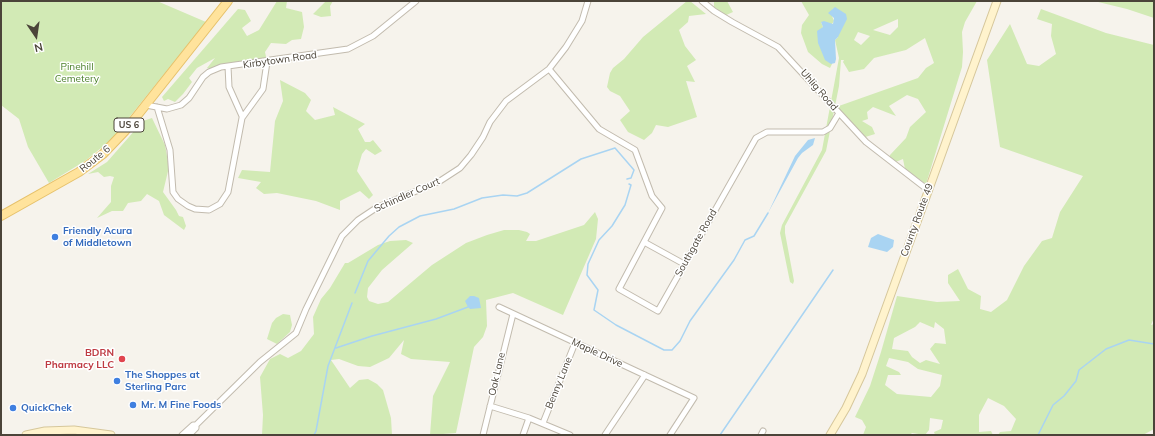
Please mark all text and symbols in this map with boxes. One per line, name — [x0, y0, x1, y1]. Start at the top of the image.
north arrow — [16, 16, 56, 56]
text: N — [33, 40, 44, 55]
street label: Kirbytown Road — [242, 49, 318, 71]
park label: Pinehill Cemetery — [55, 61, 99, 84]
street label: Uhlig Road — [798, 67, 840, 113]
road number: US 6 — [114, 118, 144, 132]
street label: Route 6 — [77, 143, 113, 175]
street label: Schindler Court — [372, 175, 442, 215]
street label: County Route 49 — [898, 182, 936, 258]
street label: Southgate Road — [673, 207, 719, 279]
place label: Friendly Acura of Middletown — [63, 225, 132, 248]
marker: Friendly Acura of Middletown — [50, 232, 60, 242]
street label: Maple Drive — [569, 336, 625, 370]
place label: BDRN Pharmacy LLC — [45, 347, 114, 370]
street label: Oak Lane — [486, 351, 508, 397]
marker: BDRN Pharmacy LLC — [117, 354, 127, 364]
street label: Benny Lane — [543, 355, 575, 411]
place label: The Shoppes at Sterling Parc — [125, 369, 199, 392]
marker: The Shoppes at Sterling Parc — [112, 376, 122, 386]
place label: Mr. M Fine Foods — [141, 399, 221, 411]
marker: Mr. M Fine Foods — [128, 400, 138, 410]
place label: QuickChek — [21, 402, 72, 414]
marker: QuickChek — [8, 403, 18, 413]

